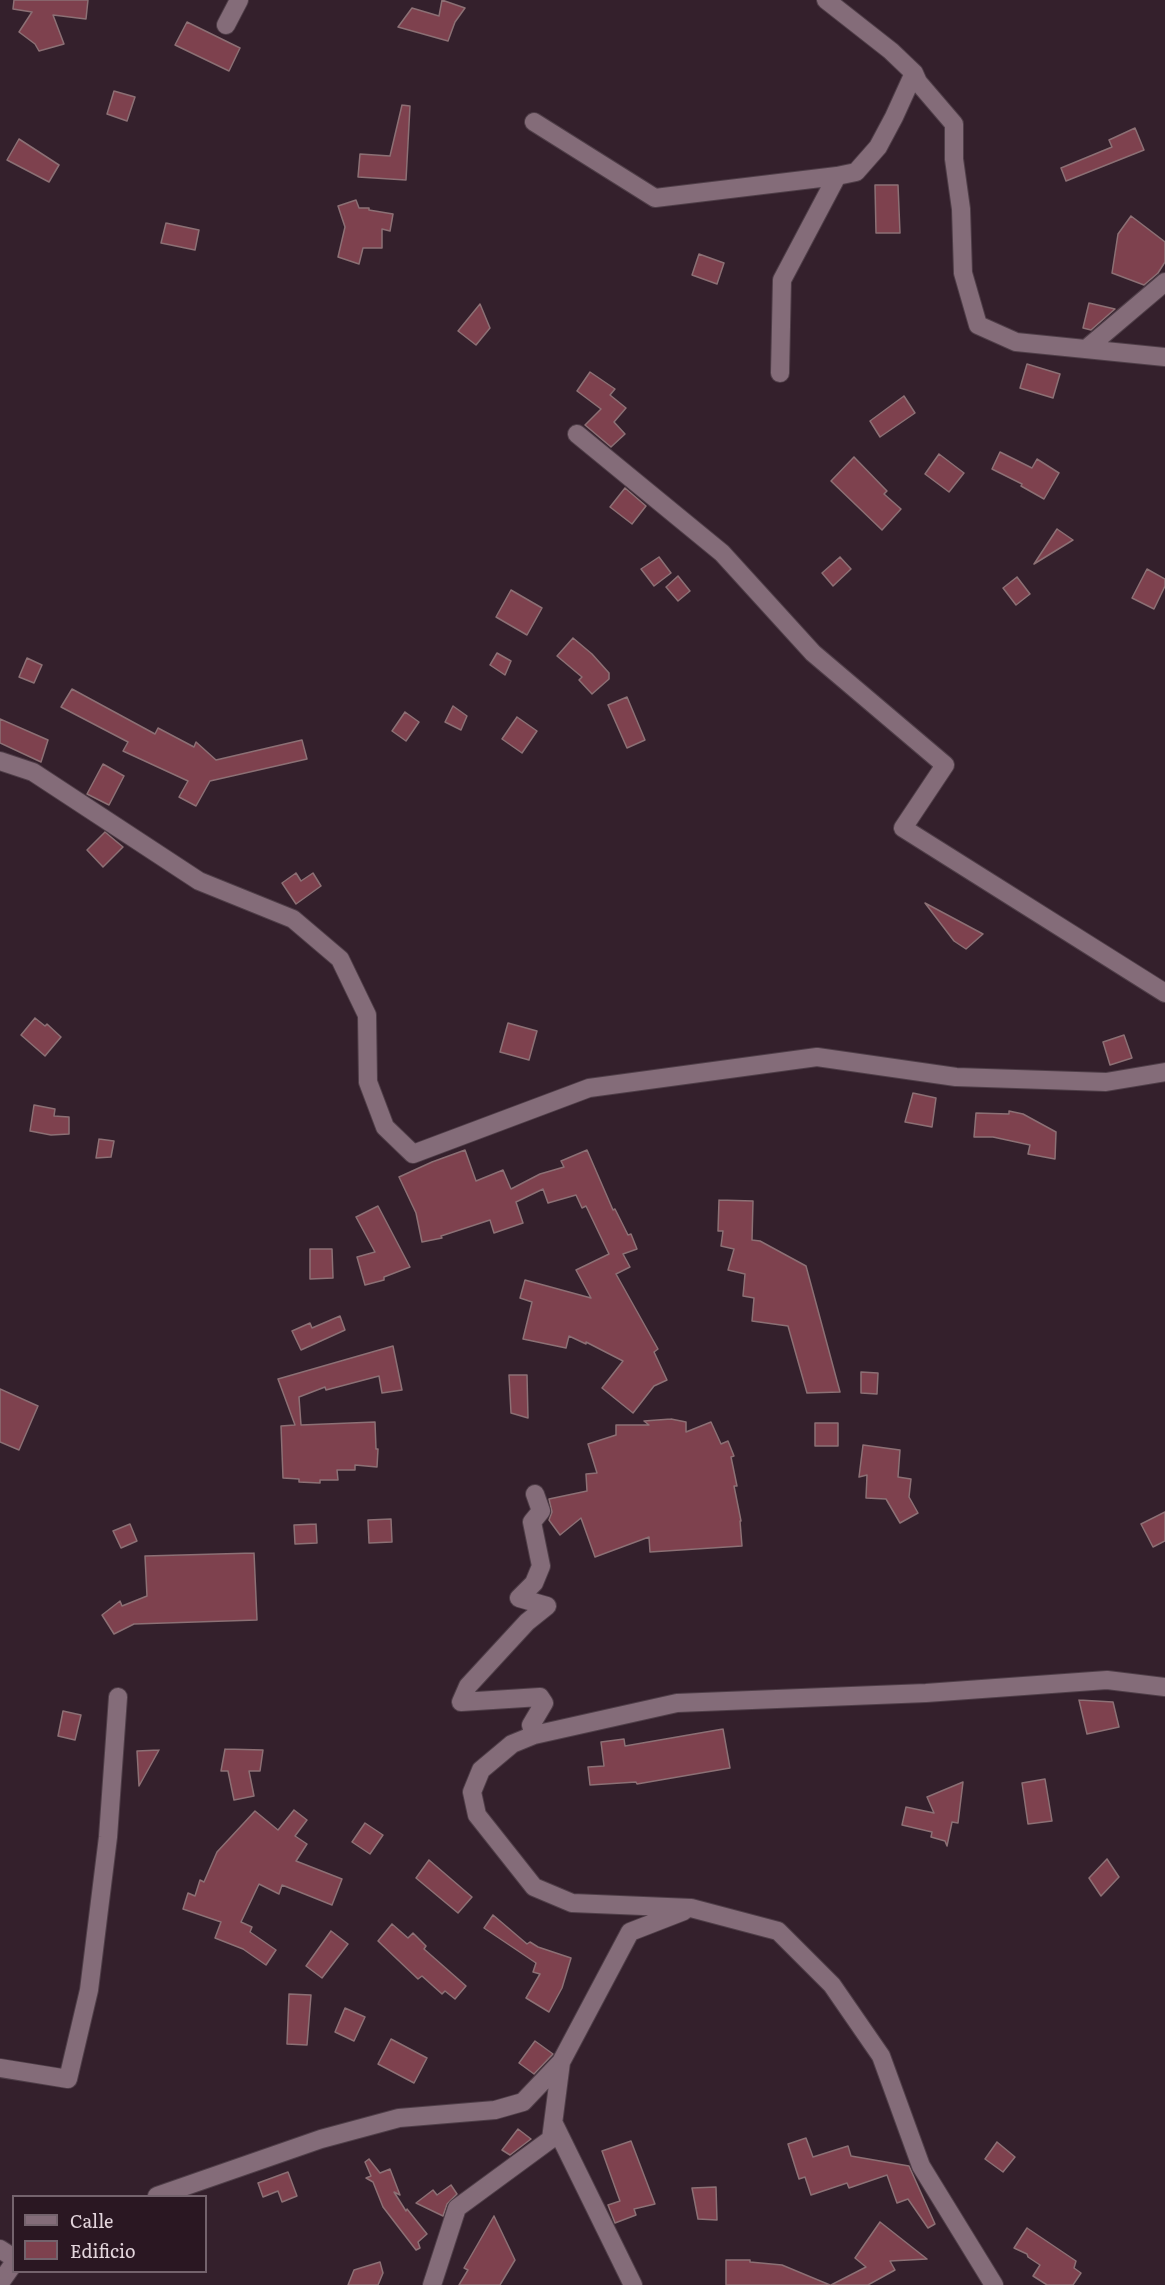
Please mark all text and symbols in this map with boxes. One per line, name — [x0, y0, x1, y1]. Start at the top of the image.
legend — [12, 2195, 207, 2273]
text: Calle — [70, 2207, 113, 2234]
text: Edificio — [70, 2237, 136, 2264]

